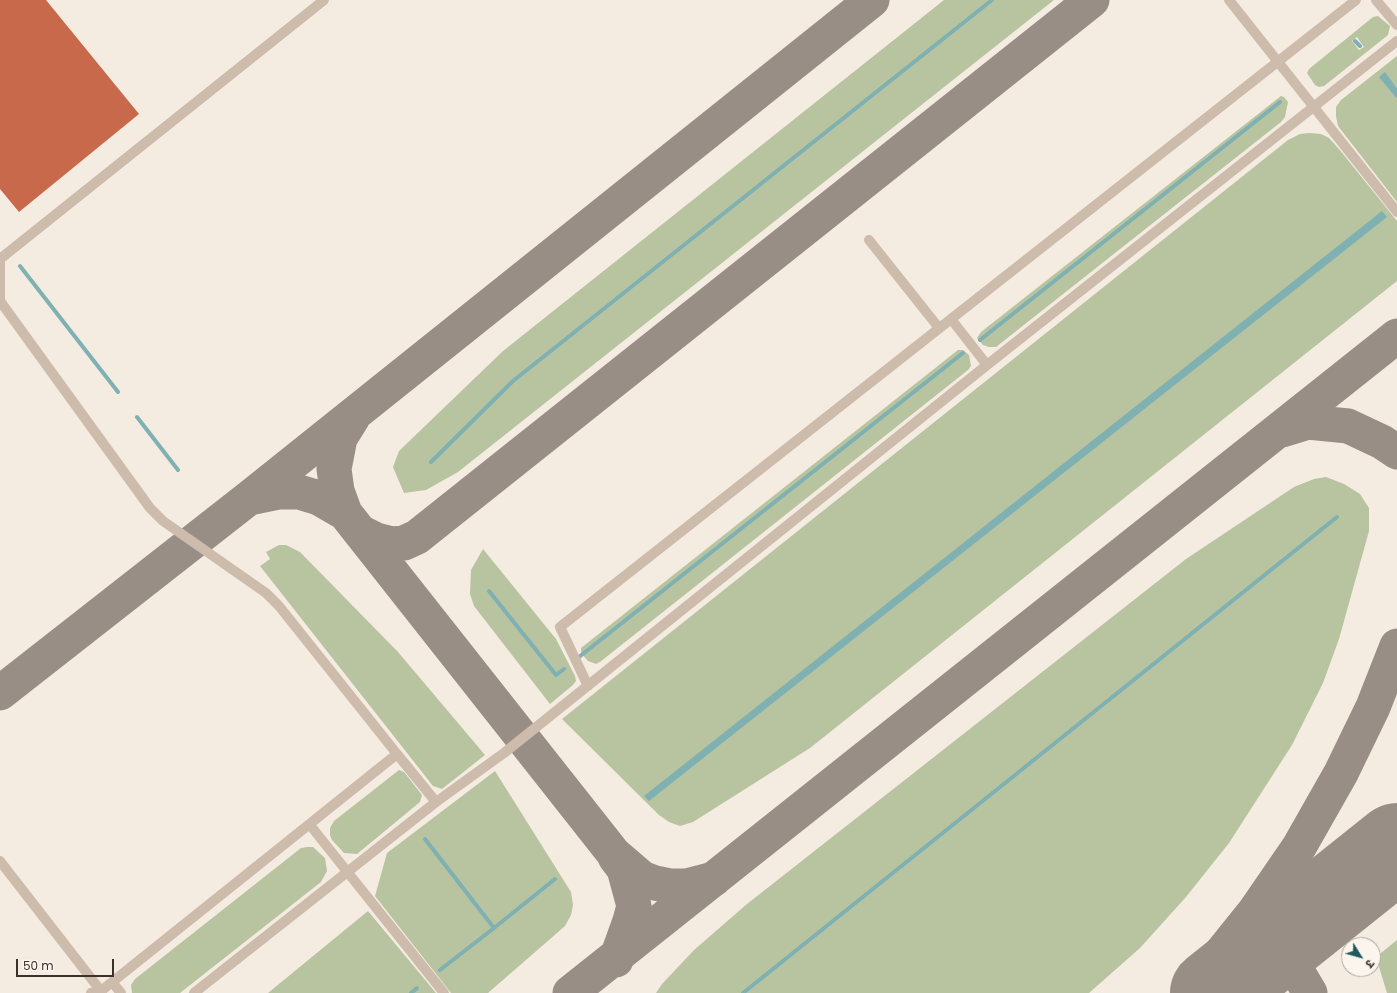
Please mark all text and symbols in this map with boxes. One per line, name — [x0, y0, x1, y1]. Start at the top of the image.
north arrow — [1341, 937, 1381, 977]
scale bar — [18, 951, 116, 977]
text: उ — [1362, 956, 1378, 971]
text: 50 m — [23, 957, 54, 974]

